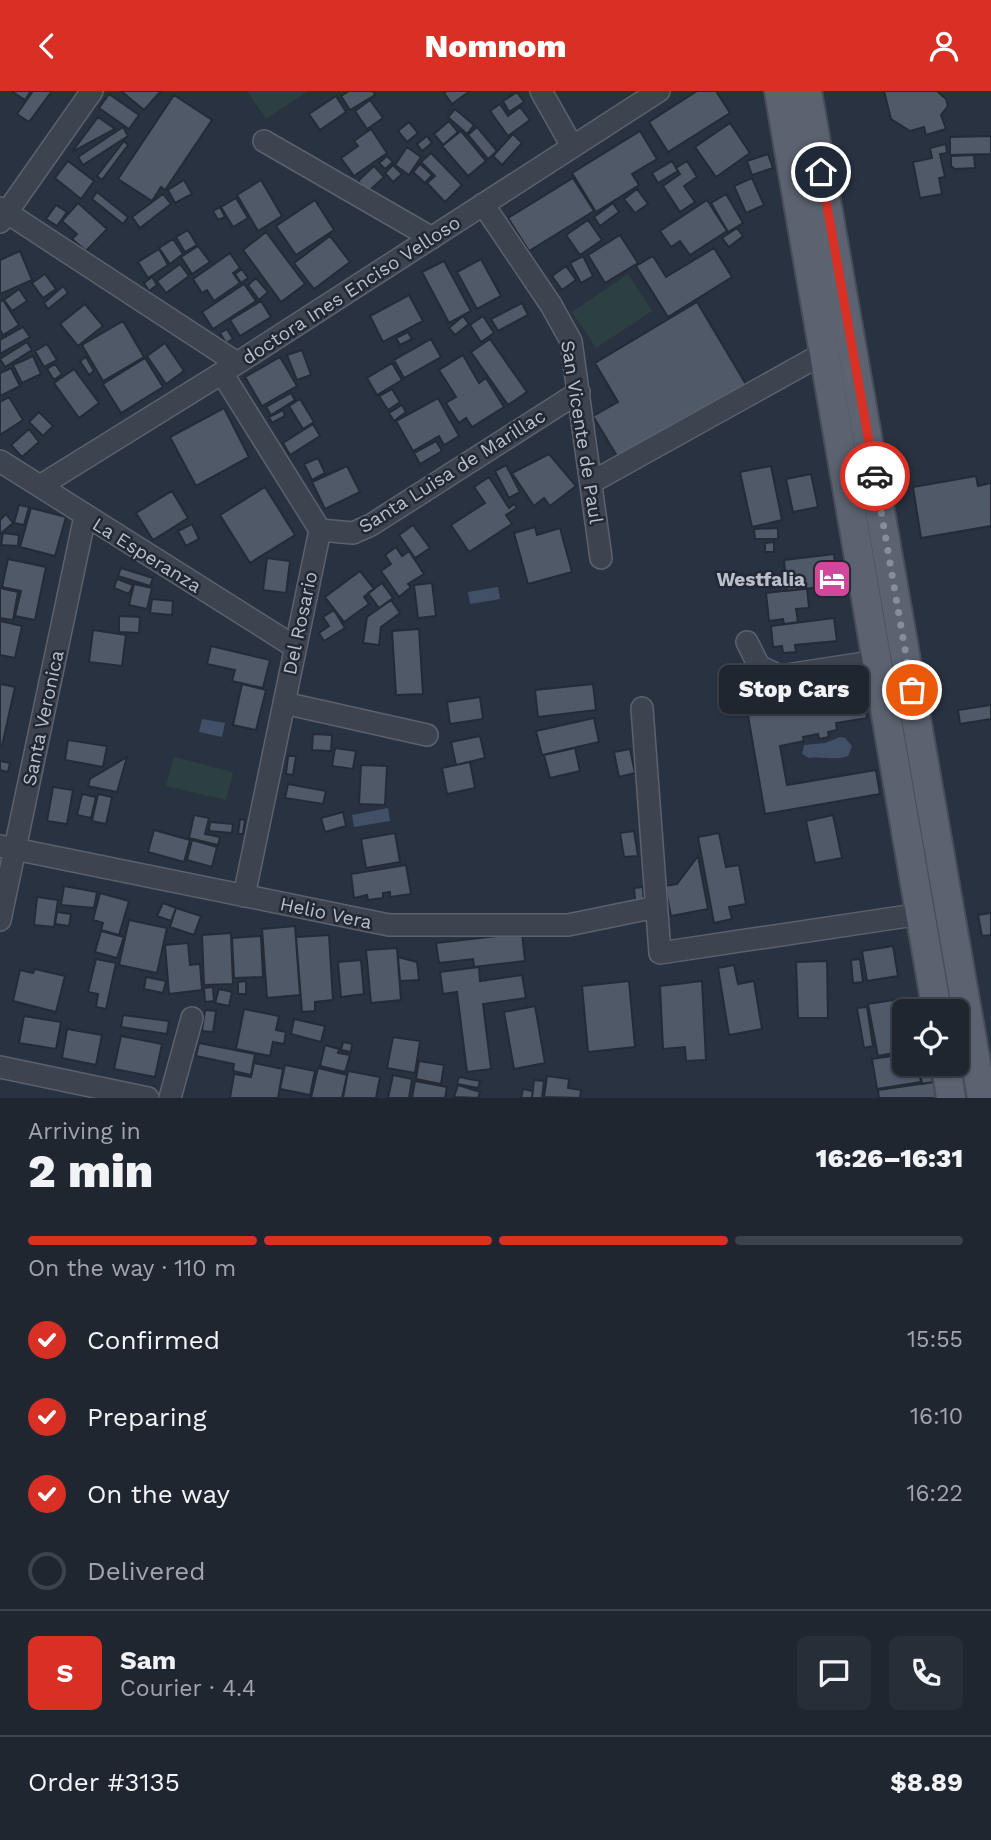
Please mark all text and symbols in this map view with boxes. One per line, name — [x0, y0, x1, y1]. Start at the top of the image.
icon: back — [28, 27, 66, 65]
text: Nomnom — [425, 27, 566, 65]
icon: person — [925, 27, 963, 65]
pin — [791, 142, 851, 202]
icon: home — [802, 153, 840, 191]
street label: doctora Ines Enciso Velloso — [237, 211, 465, 369]
street label: San Vicente de Paul — [556, 339, 608, 526]
street label: Santa Luisa de Marillac — [354, 404, 550, 538]
courier — [840, 441, 910, 511]
icon: car — [856, 457, 894, 495]
street label: La Esperanza — [88, 512, 206, 598]
hotel icon: Westfalia — [811, 558, 853, 600]
place label: Westfalia — [716, 568, 805, 591]
street label: Del Rosario — [278, 569, 322, 677]
street label: Santa Veronica — [17, 648, 69, 788]
pin — [882, 660, 942, 720]
callout: Stop Cars — [720, 665, 870, 715]
icon: bag — [893, 671, 931, 709]
text: Stop Cars — [739, 676, 849, 703]
street label: Helio Vera — [278, 892, 374, 934]
map controls — [892, 999, 969, 1076]
button: locate — [892, 999, 969, 1076]
text: Arriving in — [28, 1118, 141, 1145]
text: 16:26–16:31 — [816, 1143, 963, 1173]
text: 2 min — [28, 1144, 153, 1198]
text: On the way · 110 m — [28, 1255, 236, 1282]
icon: check — [28, 1321, 66, 1359]
text: Confirmed — [87, 1325, 220, 1355]
text: 15:55 — [907, 1326, 963, 1353]
icon: check — [28, 1398, 66, 1436]
text: Preparing — [87, 1402, 207, 1432]
text: 16:10 — [910, 1403, 963, 1430]
icon: check — [28, 1475, 66, 1513]
text: On the way — [87, 1479, 230, 1509]
text: 16:22 — [906, 1480, 963, 1507]
text: Delivered — [87, 1556, 206, 1586]
button: chat — [797, 1636, 871, 1710]
button: phone — [889, 1636, 963, 1710]
text: Sam — [120, 1645, 176, 1675]
text: S — [57, 1658, 73, 1688]
text: Courier · 4.4 — [120, 1675, 256, 1702]
text: Order #3135 — [28, 1767, 180, 1797]
text: $8.89 — [890, 1767, 963, 1797]

